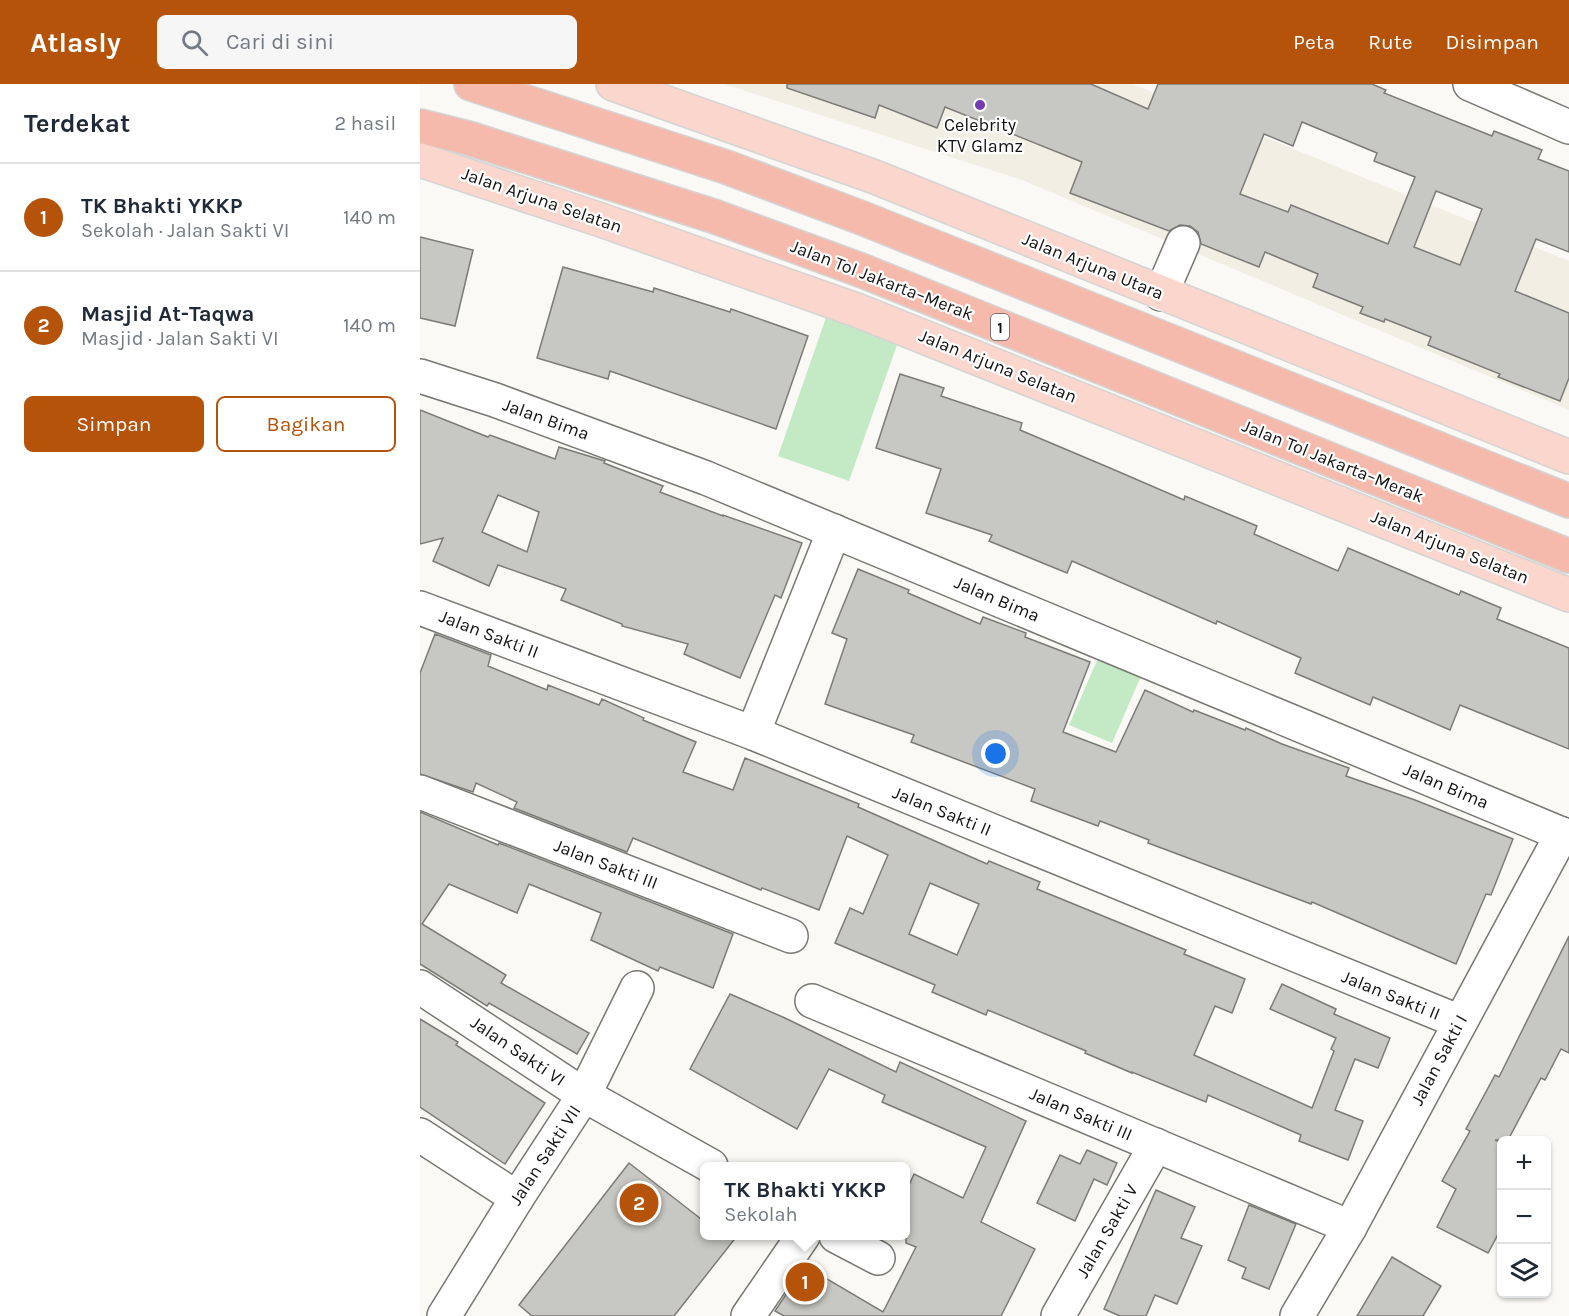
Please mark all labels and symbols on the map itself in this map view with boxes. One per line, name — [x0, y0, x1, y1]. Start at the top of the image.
marker: Celebrity KTV Glamz — [973, 98, 987, 112]
place label: Celebrity KTV Glamz — [937, 114, 1023, 157]
street label: Jalan Arjuna Selatan — [459, 162, 625, 238]
street label: Jalan Arjuna Utara — [1019, 228, 1167, 304]
street label: Jalan Tol Jakarta–Merak — [788, 235, 976, 325]
road number: 1 — [991, 314, 1009, 340]
street label: Jalan Arjuna Selatan — [916, 324, 1080, 408]
street label: Jalan Bima — [500, 393, 592, 445]
street label: Jalan Tol Jakarta–Merak — [1239, 414, 1427, 508]
street label: Jalan Arjuna Selatan — [1368, 505, 1532, 589]
street label: Jalan Bima — [951, 571, 1043, 627]
street label: Jalan Sakti II — [436, 605, 542, 663]
your location — [981, 739, 1010, 768]
street label: Jalan Bima — [1400, 758, 1492, 814]
street label: Jalan Sakti II — [889, 781, 995, 841]
street label: Jalan Sakti III — [551, 834, 661, 894]
street label: Jalan Sakti II — [1338, 965, 1444, 1025]
street label: Jalan Sakti VI — [466, 1011, 570, 1091]
street label: Jalan Sakti I — [1406, 1011, 1472, 1109]
street label: Jalan Sakti III — [1026, 1082, 1136, 1146]
street label: Jalan Sakti VII — [505, 1101, 585, 1209]
pin: 2 — [620, 1180, 658, 1226]
street label: Jalan Sakti V — [1071, 1180, 1143, 1282]
pin: 1 — [786, 1260, 824, 1304]

